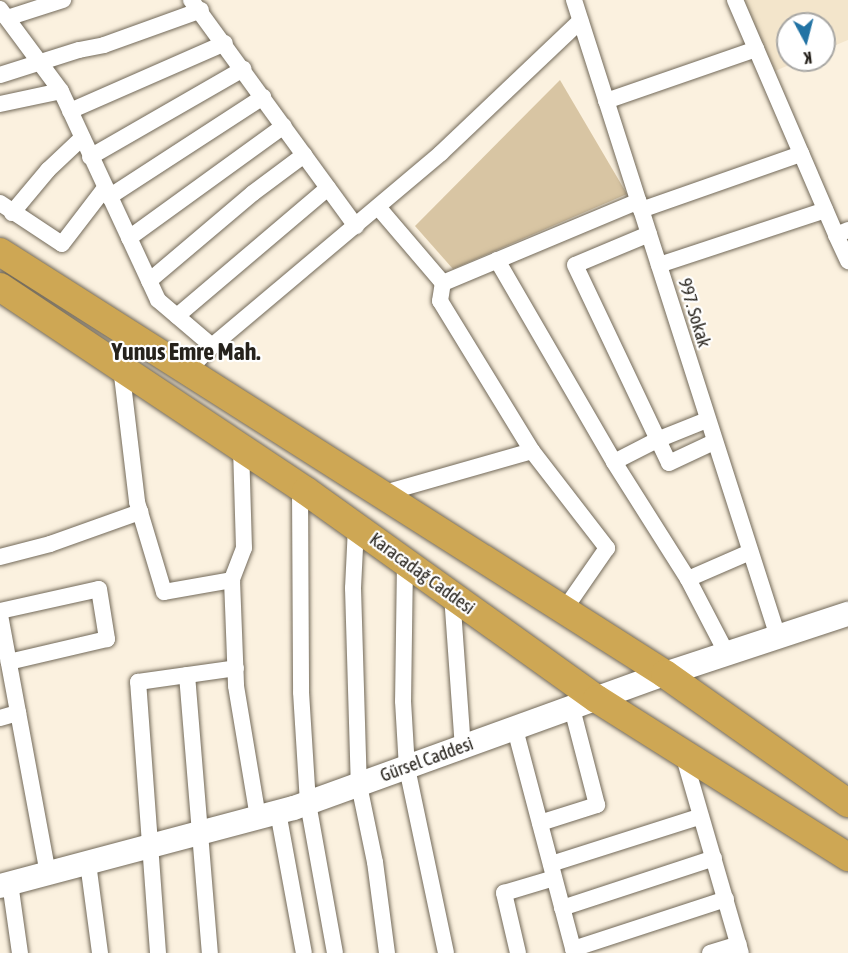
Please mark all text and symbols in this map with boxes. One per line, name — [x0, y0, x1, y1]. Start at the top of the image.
north arrow — [776, 12, 836, 72]
text: K — [803, 48, 813, 67]
street label: 997. Sokak — [673, 276, 715, 350]
district label: Yunus Emre Mah. — [111, 338, 261, 366]
street label: Karacadağ Caddesi — [365, 529, 479, 619]
street label: Gürsel Caddesi — [377, 733, 477, 787]

